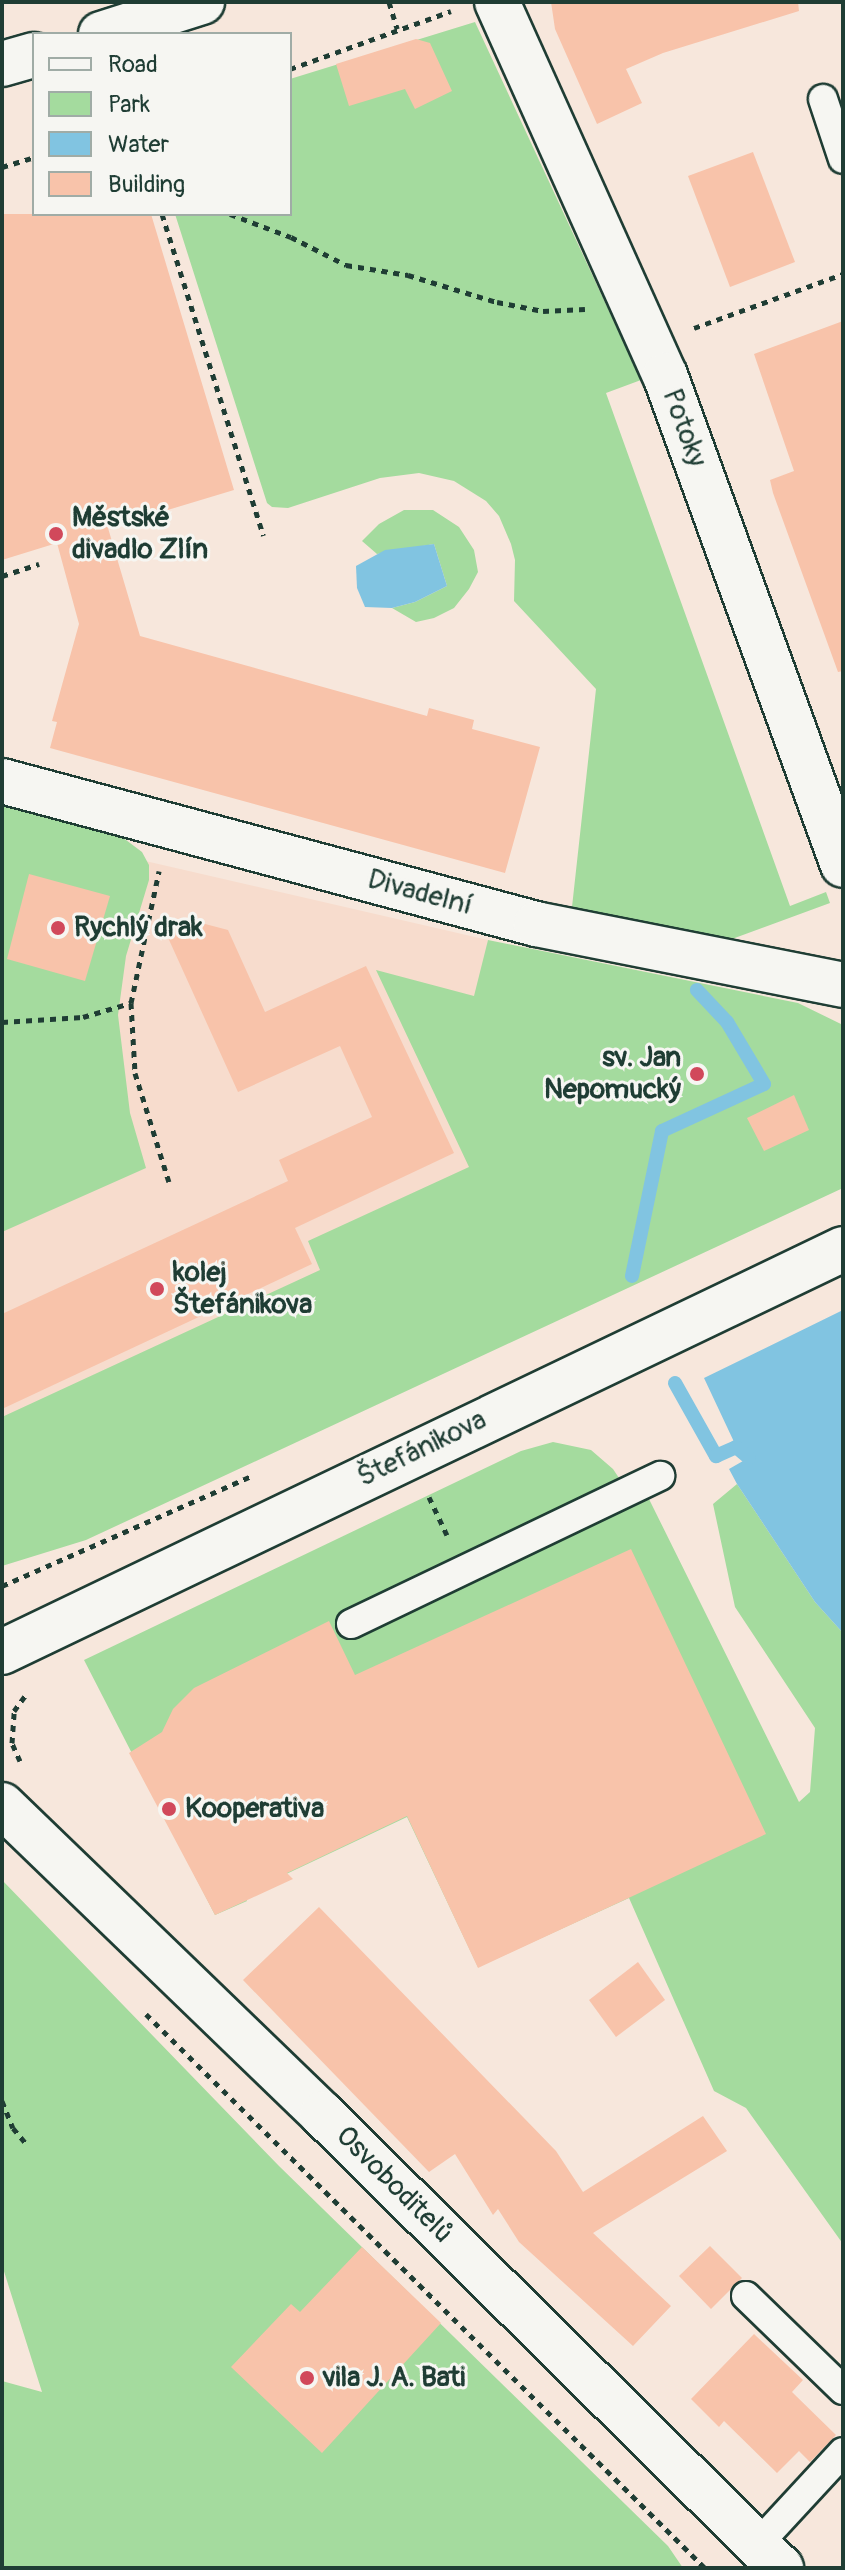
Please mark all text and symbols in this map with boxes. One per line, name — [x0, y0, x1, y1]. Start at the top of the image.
legend — [32, 32, 292, 216]
text: Road — [108, 50, 158, 79]
text: Park — [108, 90, 150, 119]
text: Water — [108, 130, 169, 159]
text: Building — [108, 170, 185, 199]
street label: Potoky — [654, 384, 714, 472]
place label: Městské divadlo Zlín — [72, 501, 208, 567]
marker: Městské divadlo Zlín — [47, 525, 65, 543]
street label: Divadelní — [364, 863, 476, 923]
place label: Rychlý drak — [74, 911, 203, 945]
marker: Rychlý drak — [49, 919, 67, 937]
place label: sv. Jan Nepomucký — [544, 1041, 681, 1107]
marker: sv. Jan Nepomucký — [688, 1065, 706, 1083]
place label: kolej Štefánikova — [173, 1256, 312, 1322]
marker: kolej Štefánikova — [148, 1280, 166, 1298]
street label: Štefánikova — [352, 1403, 492, 1495]
place label: Kooperativa — [185, 1792, 324, 1826]
marker: Kooperativa — [160, 1800, 178, 1818]
street label: Osvoboditelů — [328, 2119, 460, 2251]
place label: vila J. A. Bati — [323, 2361, 465, 2395]
marker: vila J. A. Bati — [298, 2369, 316, 2387]

